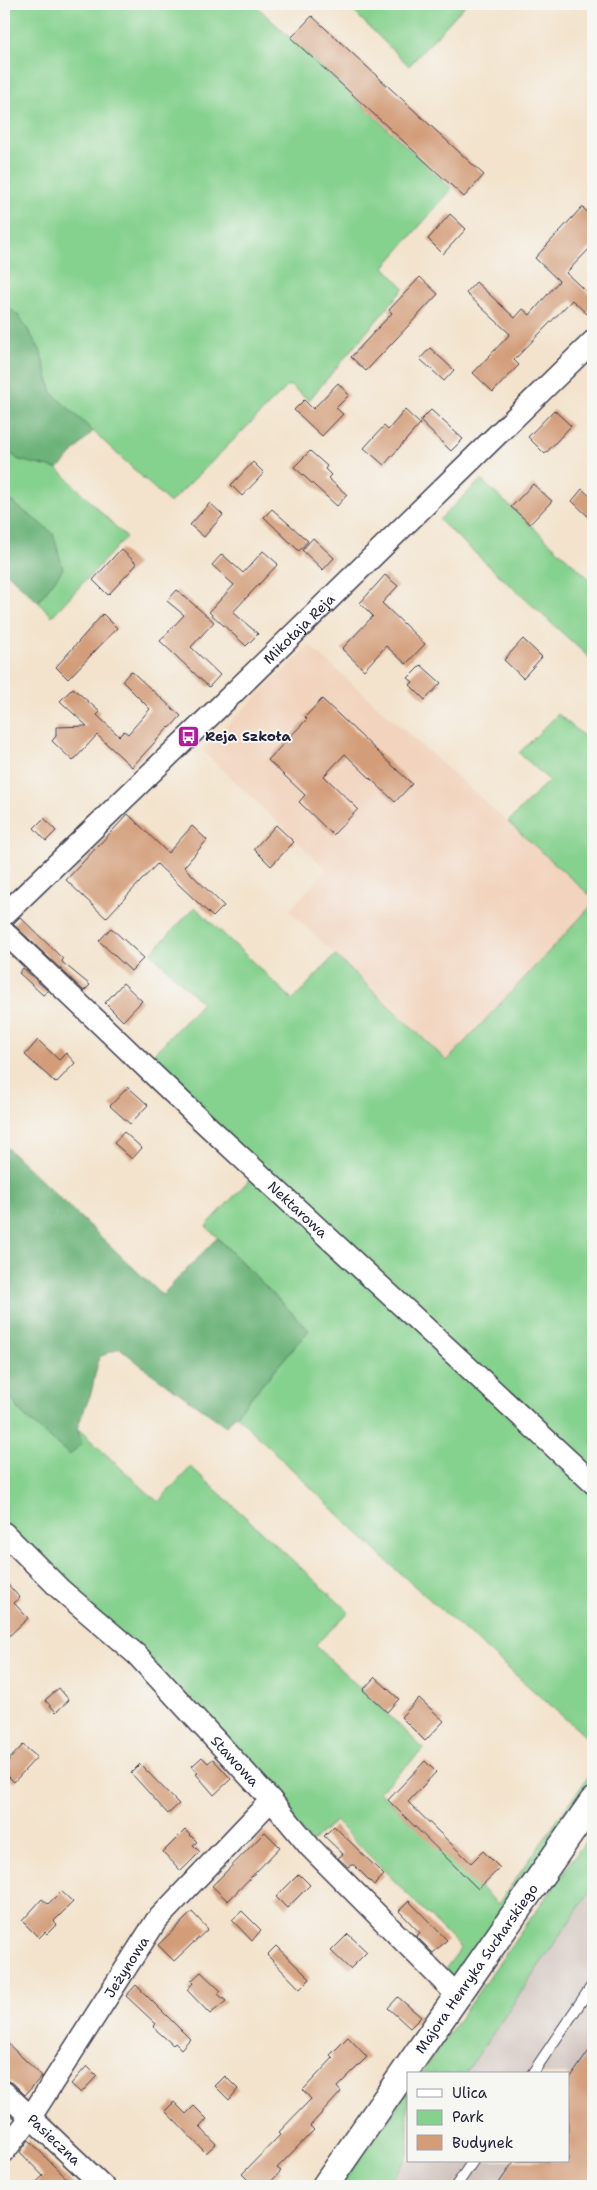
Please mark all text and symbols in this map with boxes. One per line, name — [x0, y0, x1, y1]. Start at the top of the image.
street label: Mikołaja Reja — [259, 590, 339, 668]
bus stop icon: Reja Szkoła — [177, 724, 201, 748]
place label: Reja Szkoła — [205, 727, 292, 745]
street label: Nektarowa — [264, 1177, 332, 1242]
street label: Stawowa — [207, 1732, 263, 1790]
street label: Majora Henryka Sucharskiego — [411, 1880, 542, 2057]
street label: Jeżynowa — [100, 1933, 153, 2001]
legend — [407, 2072, 570, 2162]
text: Ulica — [452, 2083, 488, 2103]
text: Park — [452, 2107, 484, 2127]
street label: Pasieczna — [24, 2110, 85, 2169]
text: Budynek — [452, 2133, 513, 2153]

